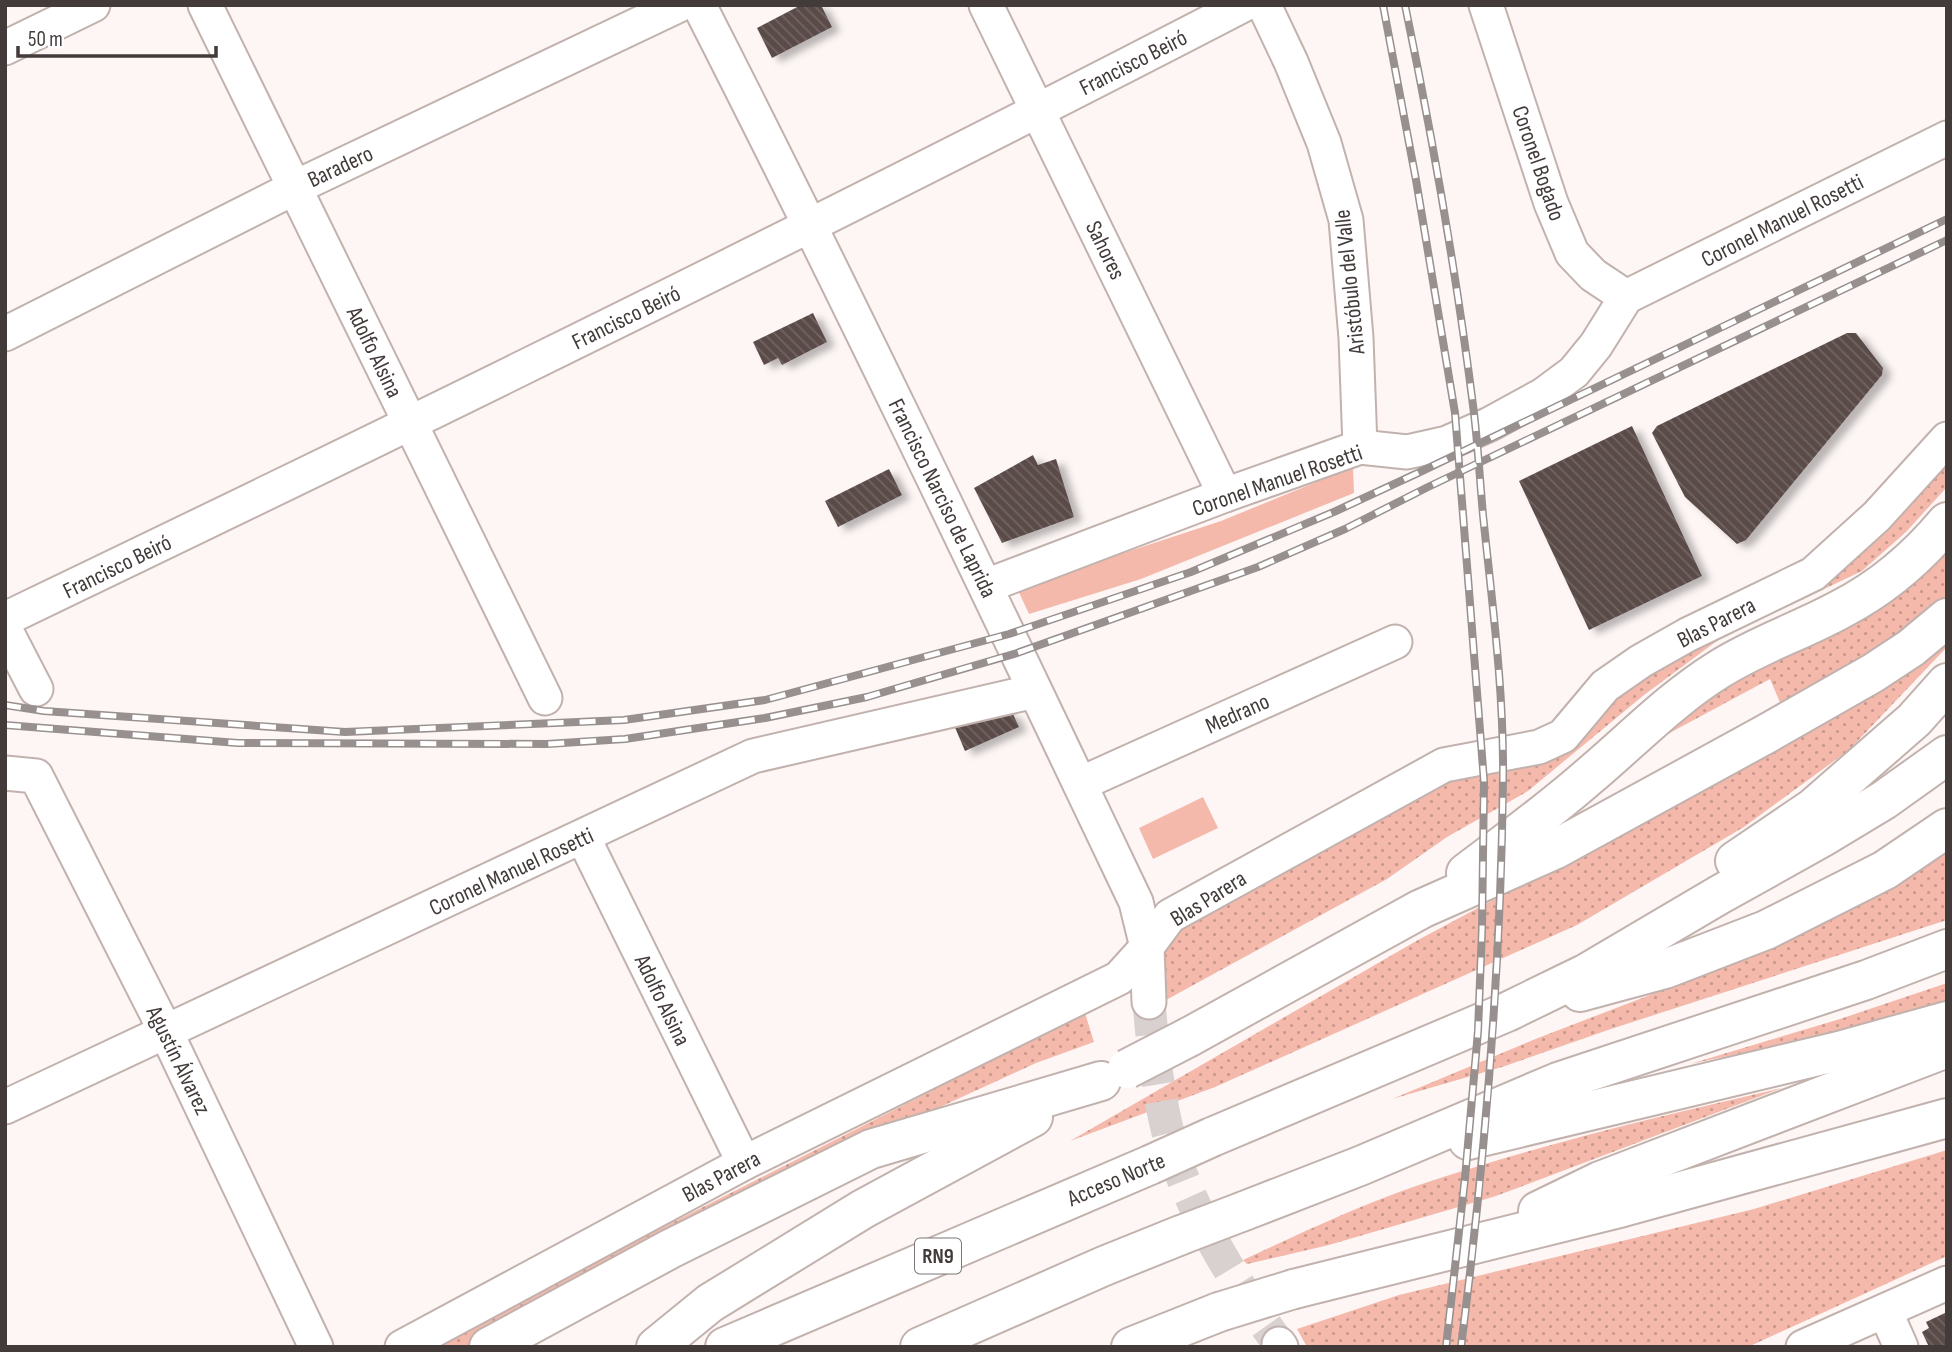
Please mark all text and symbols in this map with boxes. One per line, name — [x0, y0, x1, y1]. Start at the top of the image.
scale bar — [18, 14, 215, 58]
street label: Francisco Beiró — [1075, 24, 1192, 102]
text: 50 m — [28, 27, 63, 52]
street label: Coronel Bogado — [1505, 102, 1571, 225]
street label: Baradero — [303, 140, 378, 194]
street label: Coronel Manuel Rosetti — [1697, 168, 1868, 274]
street label: Aristóbulo del Valle — [1328, 208, 1372, 357]
street label: Sahores — [1079, 217, 1131, 284]
street label: Francisco Beiró — [568, 280, 685, 356]
street label: Adolfo Alsina — [340, 301, 408, 403]
street label: Francisco Narciso de Laprida — [882, 394, 1002, 603]
street label: Coronel Manuel Rosetti — [1189, 439, 1366, 523]
street label: Francisco Beiró — [59, 529, 176, 605]
street label: Blas Parera — [1673, 591, 1760, 654]
street label: Medrano — [1201, 688, 1274, 740]
street label: Coronel Manuel Rosetti — [425, 822, 598, 922]
street label: Blas Parera — [1165, 865, 1252, 933]
street label: Adolfo Alsina — [628, 949, 696, 1051]
street label: Agustín Álvarez — [139, 1001, 216, 1119]
street label: Blas Parera — [678, 1145, 765, 1209]
street label: Acceso Norte — [1062, 1147, 1169, 1213]
road number: RN9 — [915, 1238, 961, 1274]

